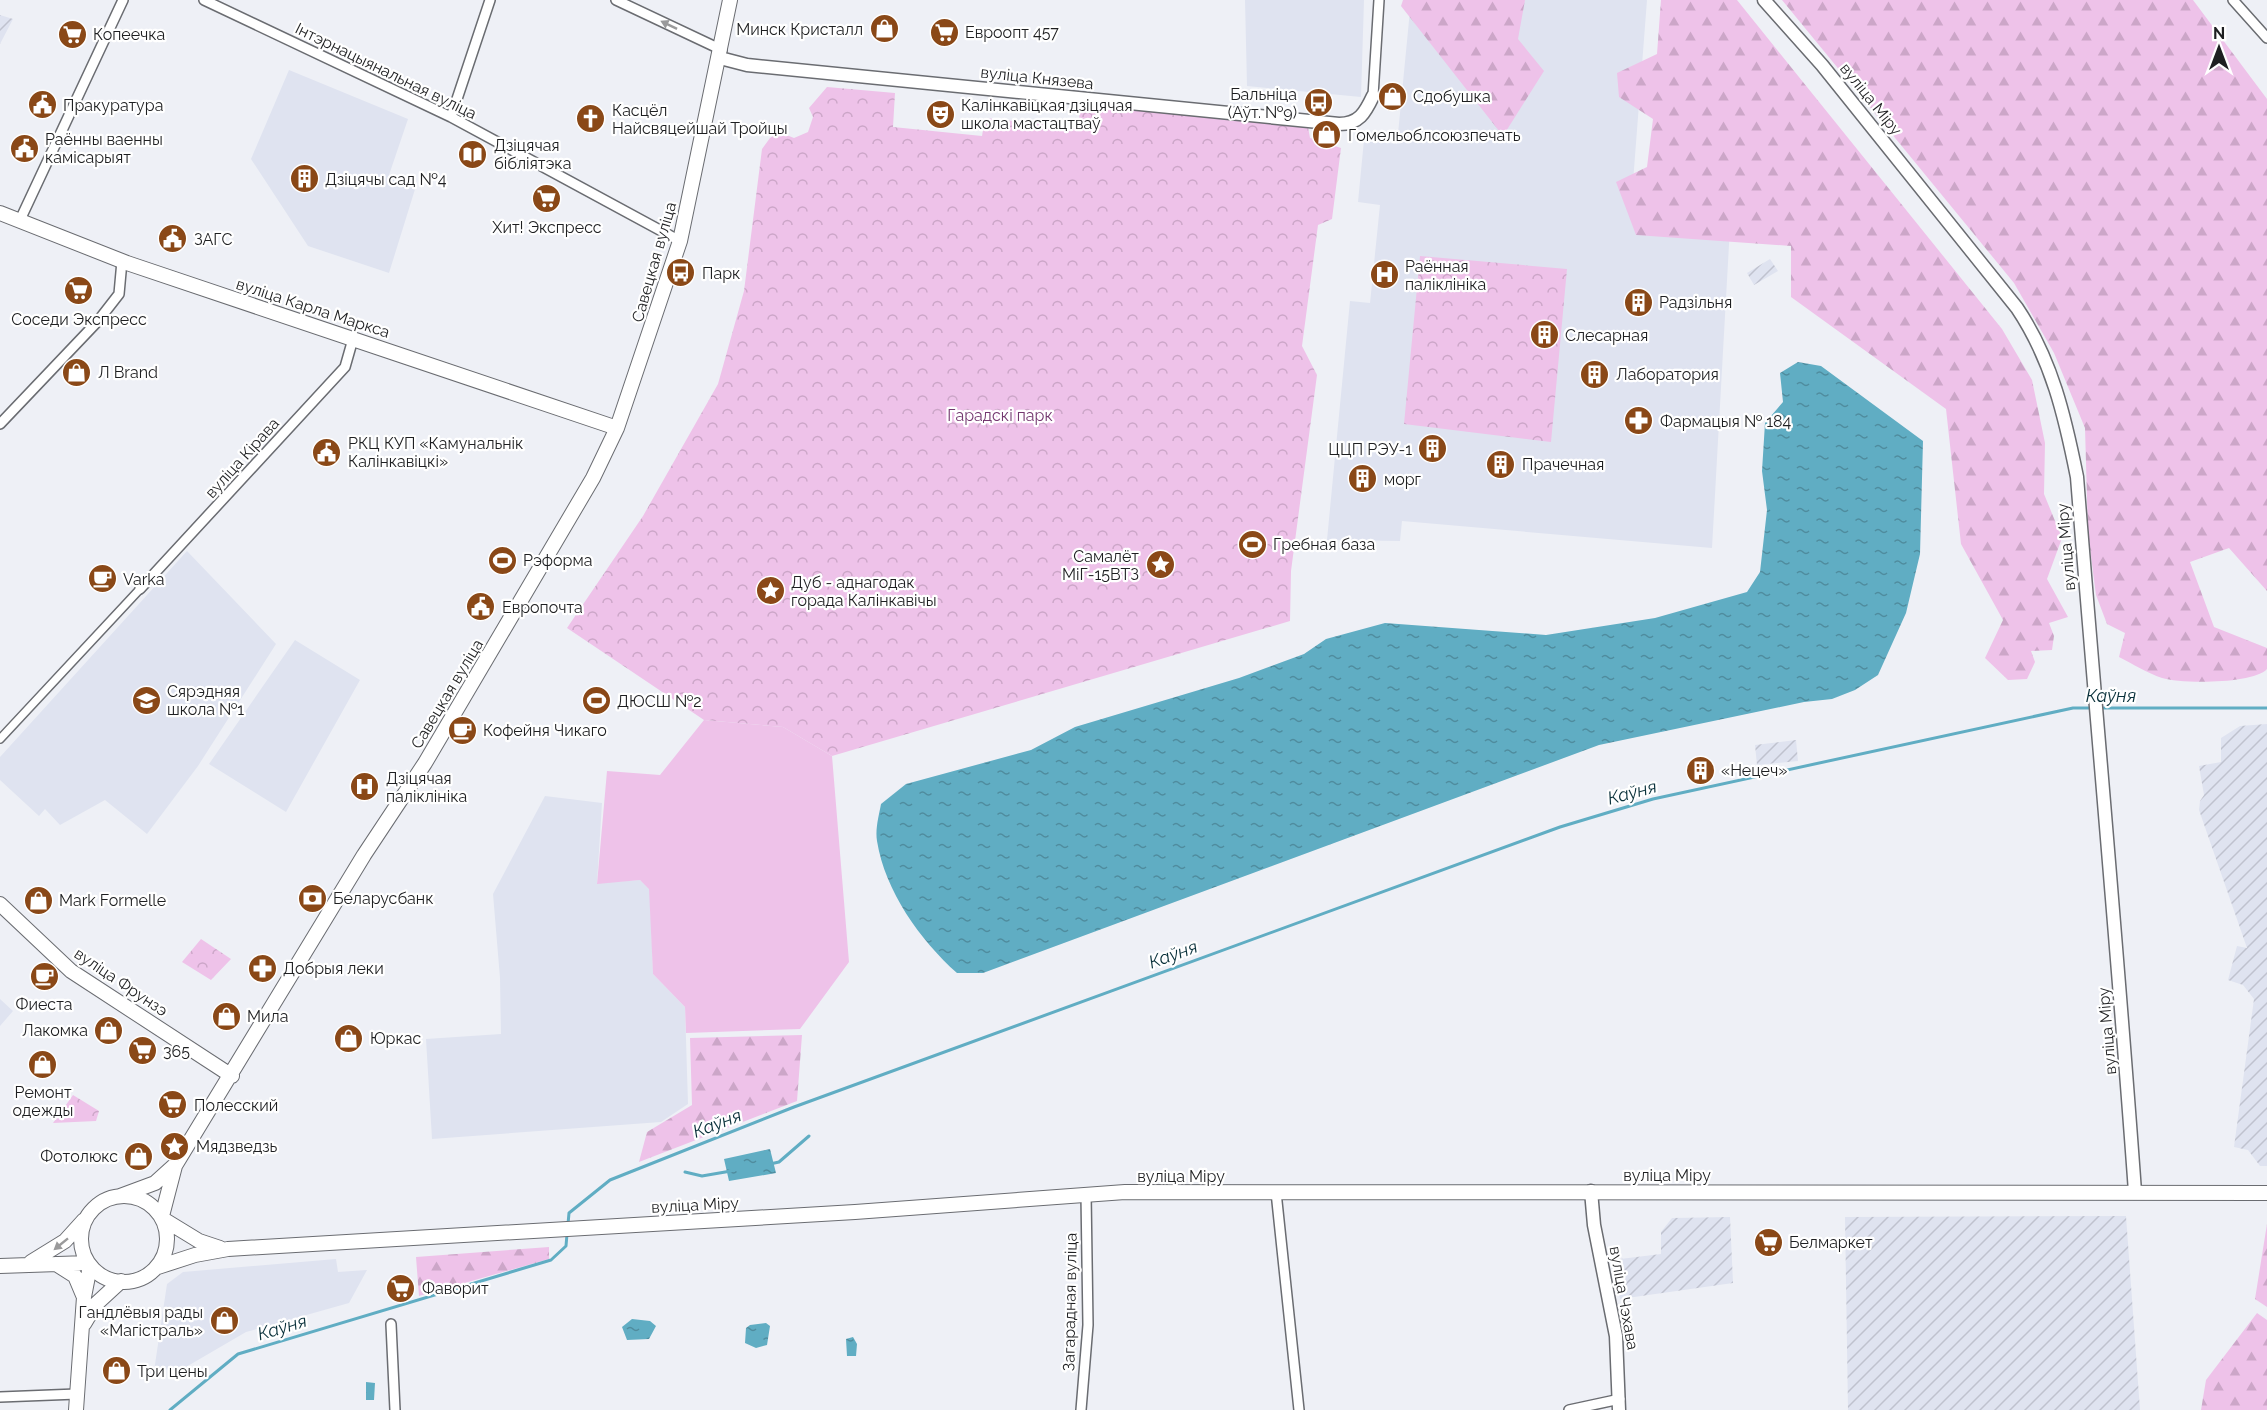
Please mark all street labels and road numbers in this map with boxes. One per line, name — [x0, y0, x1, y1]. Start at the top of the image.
street label: Інтэрнацыянальная вуліца — [292, 19, 480, 123]
street label: вуліца Міру — [1836, 59, 1906, 139]
street label: вуліца Князева — [979, 63, 1095, 93]
street label: Савецкая вуліца — [628, 200, 680, 324]
street label: вуліца Карла Маркса — [234, 274, 392, 342]
street label: вуліца Кірава — [201, 414, 283, 502]
street label: вуліца Міру — [2053, 502, 2079, 591]
street label: Савецкая вуліца — [407, 636, 487, 752]
street label: вуліца Фрунзэ — [71, 944, 171, 1020]
street label: вуліца Міру — [2094, 986, 2120, 1075]
street label: вуліца Міру — [1623, 1166, 1711, 1185]
street label: вуліца Міру — [1137, 1167, 1225, 1186]
street label: вуліца Міру — [651, 1193, 740, 1217]
street label: Загарадная вуліца — [1059, 1232, 1081, 1372]
street label: вуліца Чэхава — [1606, 1245, 1642, 1351]

